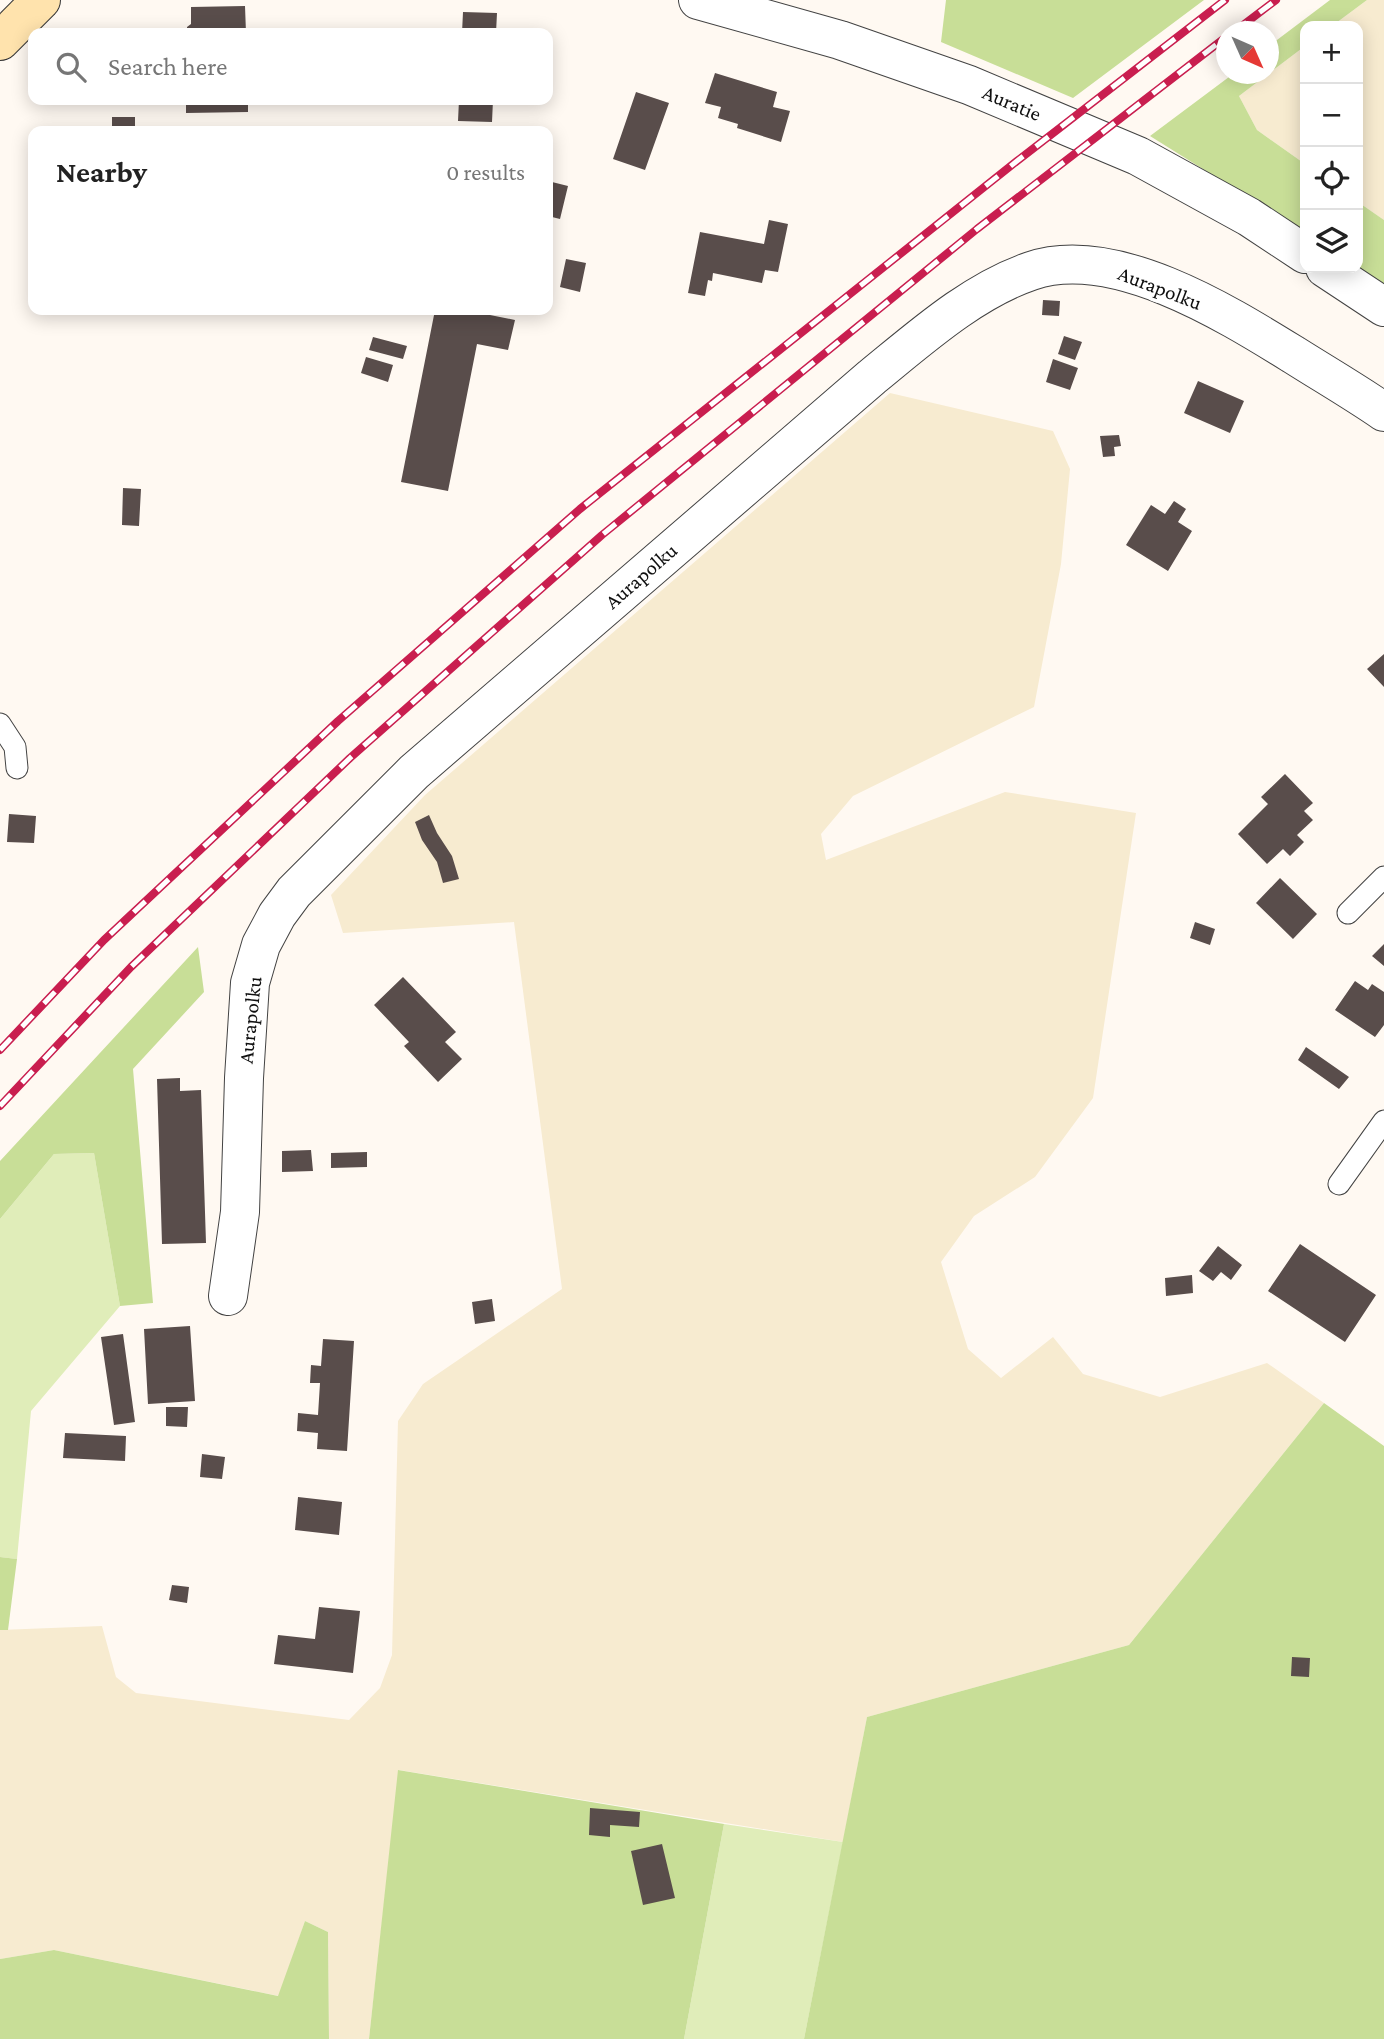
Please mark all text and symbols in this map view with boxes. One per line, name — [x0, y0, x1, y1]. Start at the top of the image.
north arrow — [1216, 21, 1279, 84]
map controls — [1300, 21, 1363, 273]
button: + — [1300, 21, 1363, 84]
search box — [28, 28, 553, 105]
icon: search — [52, 48, 90, 86]
text: Search here — [108, 52, 227, 81]
street label: Auratie — [979, 80, 1045, 126]
button: − — [1300, 84, 1363, 147]
button: locate — [1300, 147, 1363, 210]
text: Nearby — [56, 155, 147, 188]
text: 0 results — [446, 159, 525, 185]
button: layers — [1300, 210, 1363, 273]
street label: Aurapolku — [1115, 261, 1205, 315]
street label: Aurapolku — [600, 538, 682, 614]
street label: Aurapolku — [233, 975, 267, 1065]

